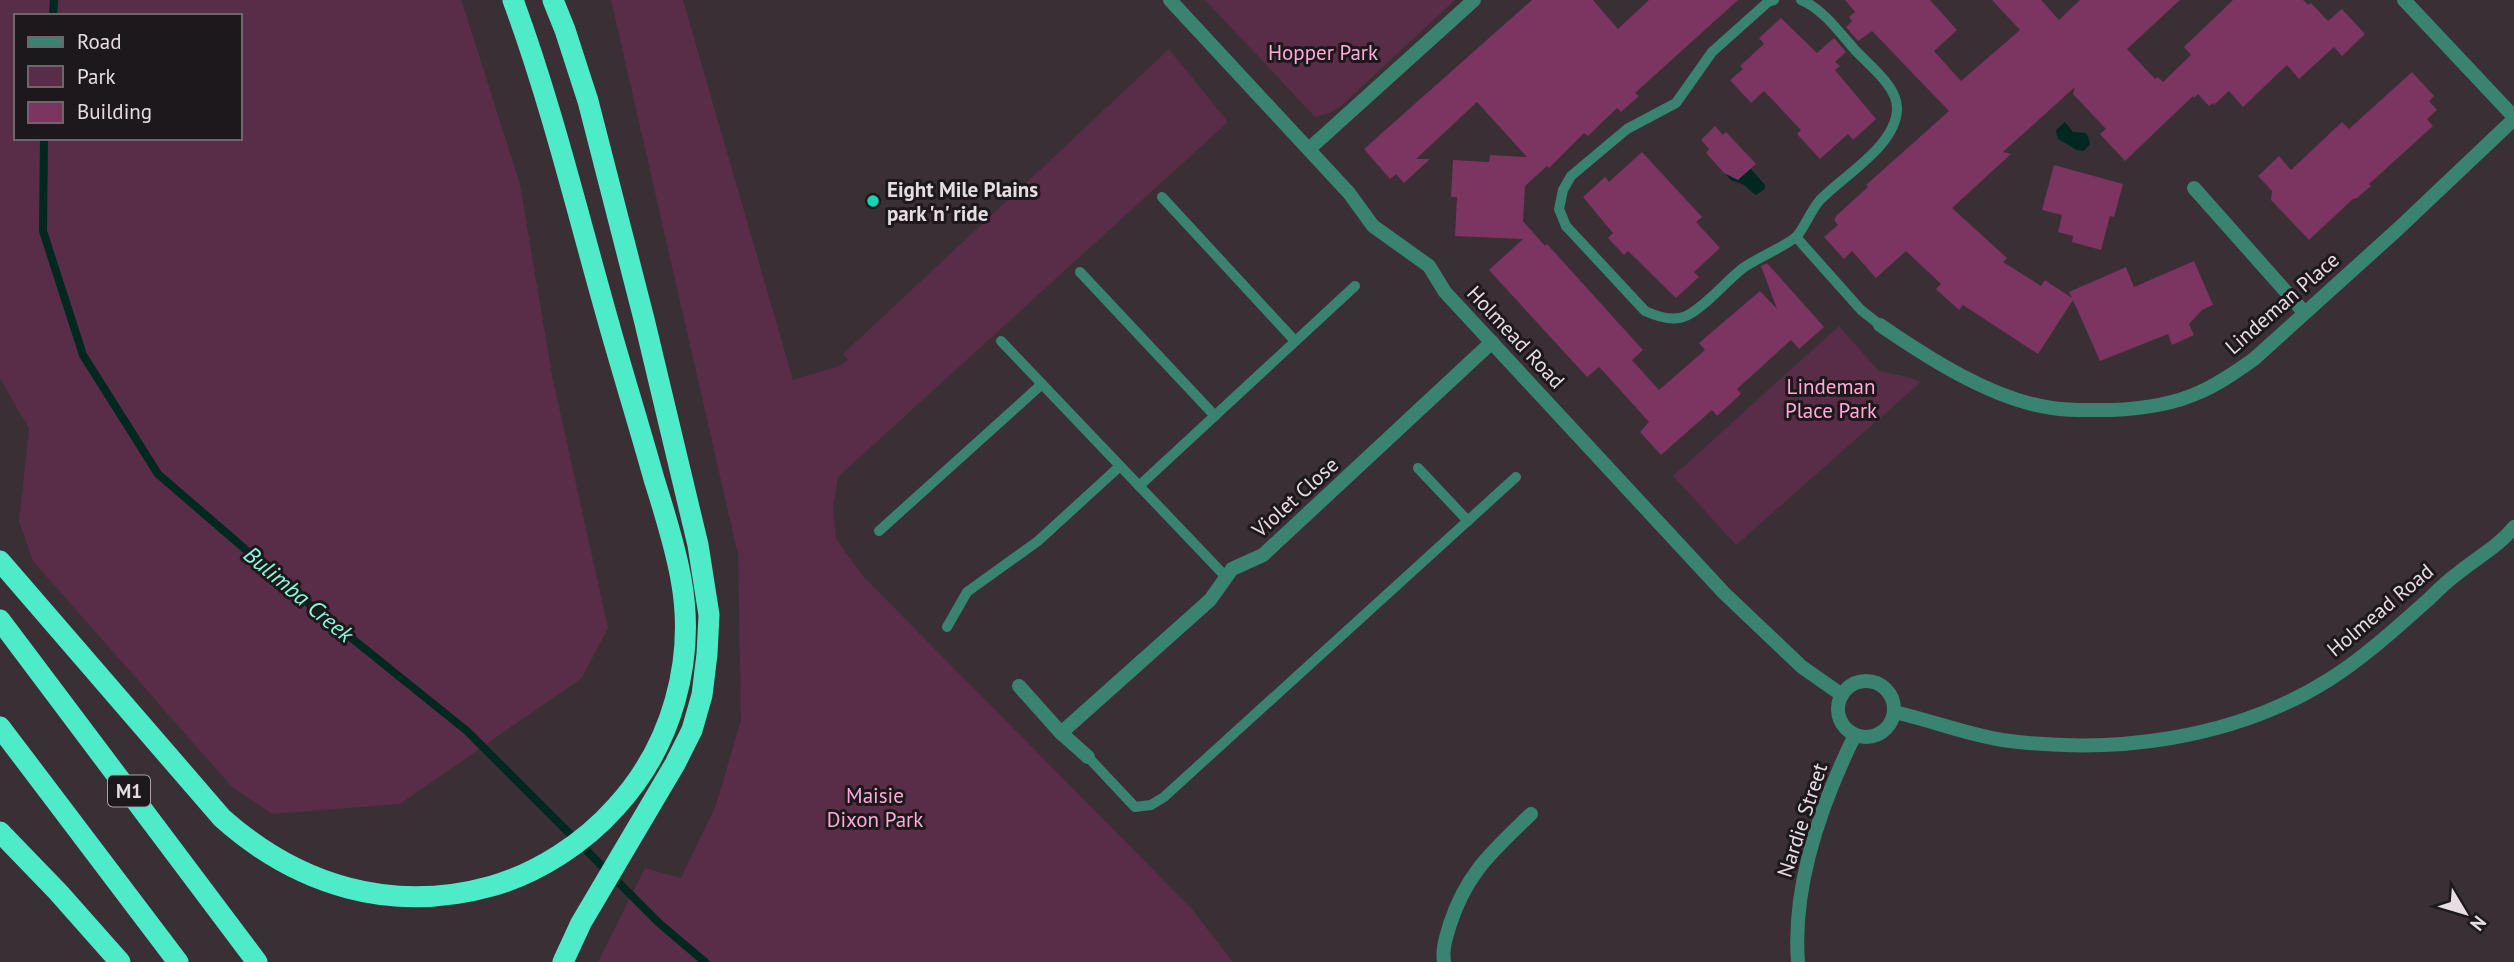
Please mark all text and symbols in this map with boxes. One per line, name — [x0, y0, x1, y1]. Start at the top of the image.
legend — [14, 14, 242, 140]
text: Road — [77, 28, 121, 55]
park label: Hopper Park — [1268, 39, 1378, 66]
text: Park — [77, 63, 116, 90]
text: Building — [77, 98, 152, 125]
place label: Eight Mile Plains park 'n' ride — [887, 176, 1038, 227]
marker: Eight Mile Plains park 'n' ride — [865, 193, 881, 209]
street label: Lindeman Place — [2219, 246, 2345, 360]
street label: Holmead Road — [1461, 280, 1571, 394]
park label: Lindeman Place Park — [1785, 373, 1877, 424]
street label: Violet Close — [1245, 451, 1344, 544]
water label: Bulimba Creek — [238, 540, 361, 649]
street label: Holmead Road — [2321, 558, 2439, 662]
street label: Nardie Street — [1771, 759, 1833, 881]
road number: M1 — [108, 776, 150, 806]
park label: Maisie Dixon Park — [827, 782, 923, 833]
north arrow — [2430, 878, 2500, 948]
text: N — [2465, 911, 2492, 936]

